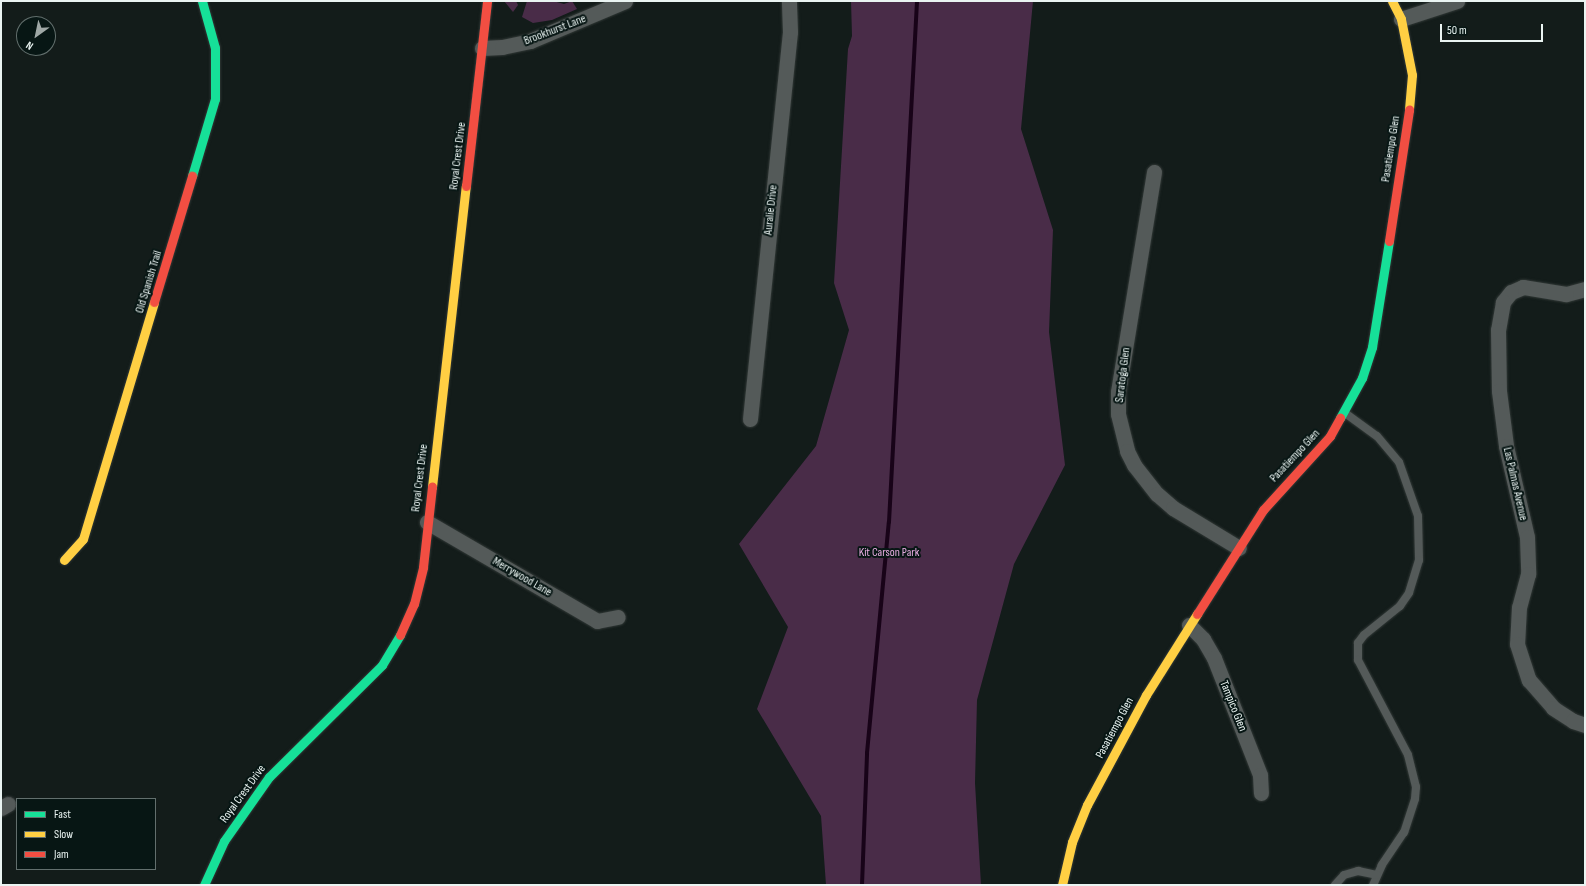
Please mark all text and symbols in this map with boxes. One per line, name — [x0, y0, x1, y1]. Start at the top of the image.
street label: Brookhurst Lane — [522, 12, 588, 48]
north arrow — [16, 16, 56, 56]
scale bar — [1442, 16, 1545, 42]
text: 50 m — [1447, 23, 1467, 38]
text: N — [24, 39, 36, 53]
street label: Pasatiempo Glen — [1379, 115, 1403, 183]
street label: Royal Crest Drive — [447, 121, 469, 191]
street label: Auralie Drive — [761, 184, 781, 236]
street label: Old Spanish Trail — [133, 249, 165, 315]
street label: Saratoga Glen — [1112, 347, 1134, 403]
street label: Pasatiempo Glen — [1267, 427, 1323, 485]
street label: Royal Crest Drive — [409, 443, 431, 513]
street label: Las Palmas Avenue — [1500, 446, 1530, 522]
park label: Kit Carson Park — [859, 546, 919, 560]
street label: Merrywood Lane — [490, 554, 554, 600]
street label: Tampico Glen — [1216, 679, 1250, 733]
street label: Pasatiempo Glen — [1093, 695, 1137, 761]
street label: Royal Crest Drive — [217, 762, 269, 826]
legend — [16, 798, 156, 870]
text: Fast — [54, 807, 71, 822]
text: Slow — [54, 827, 73, 842]
text: Jam — [54, 847, 69, 862]

